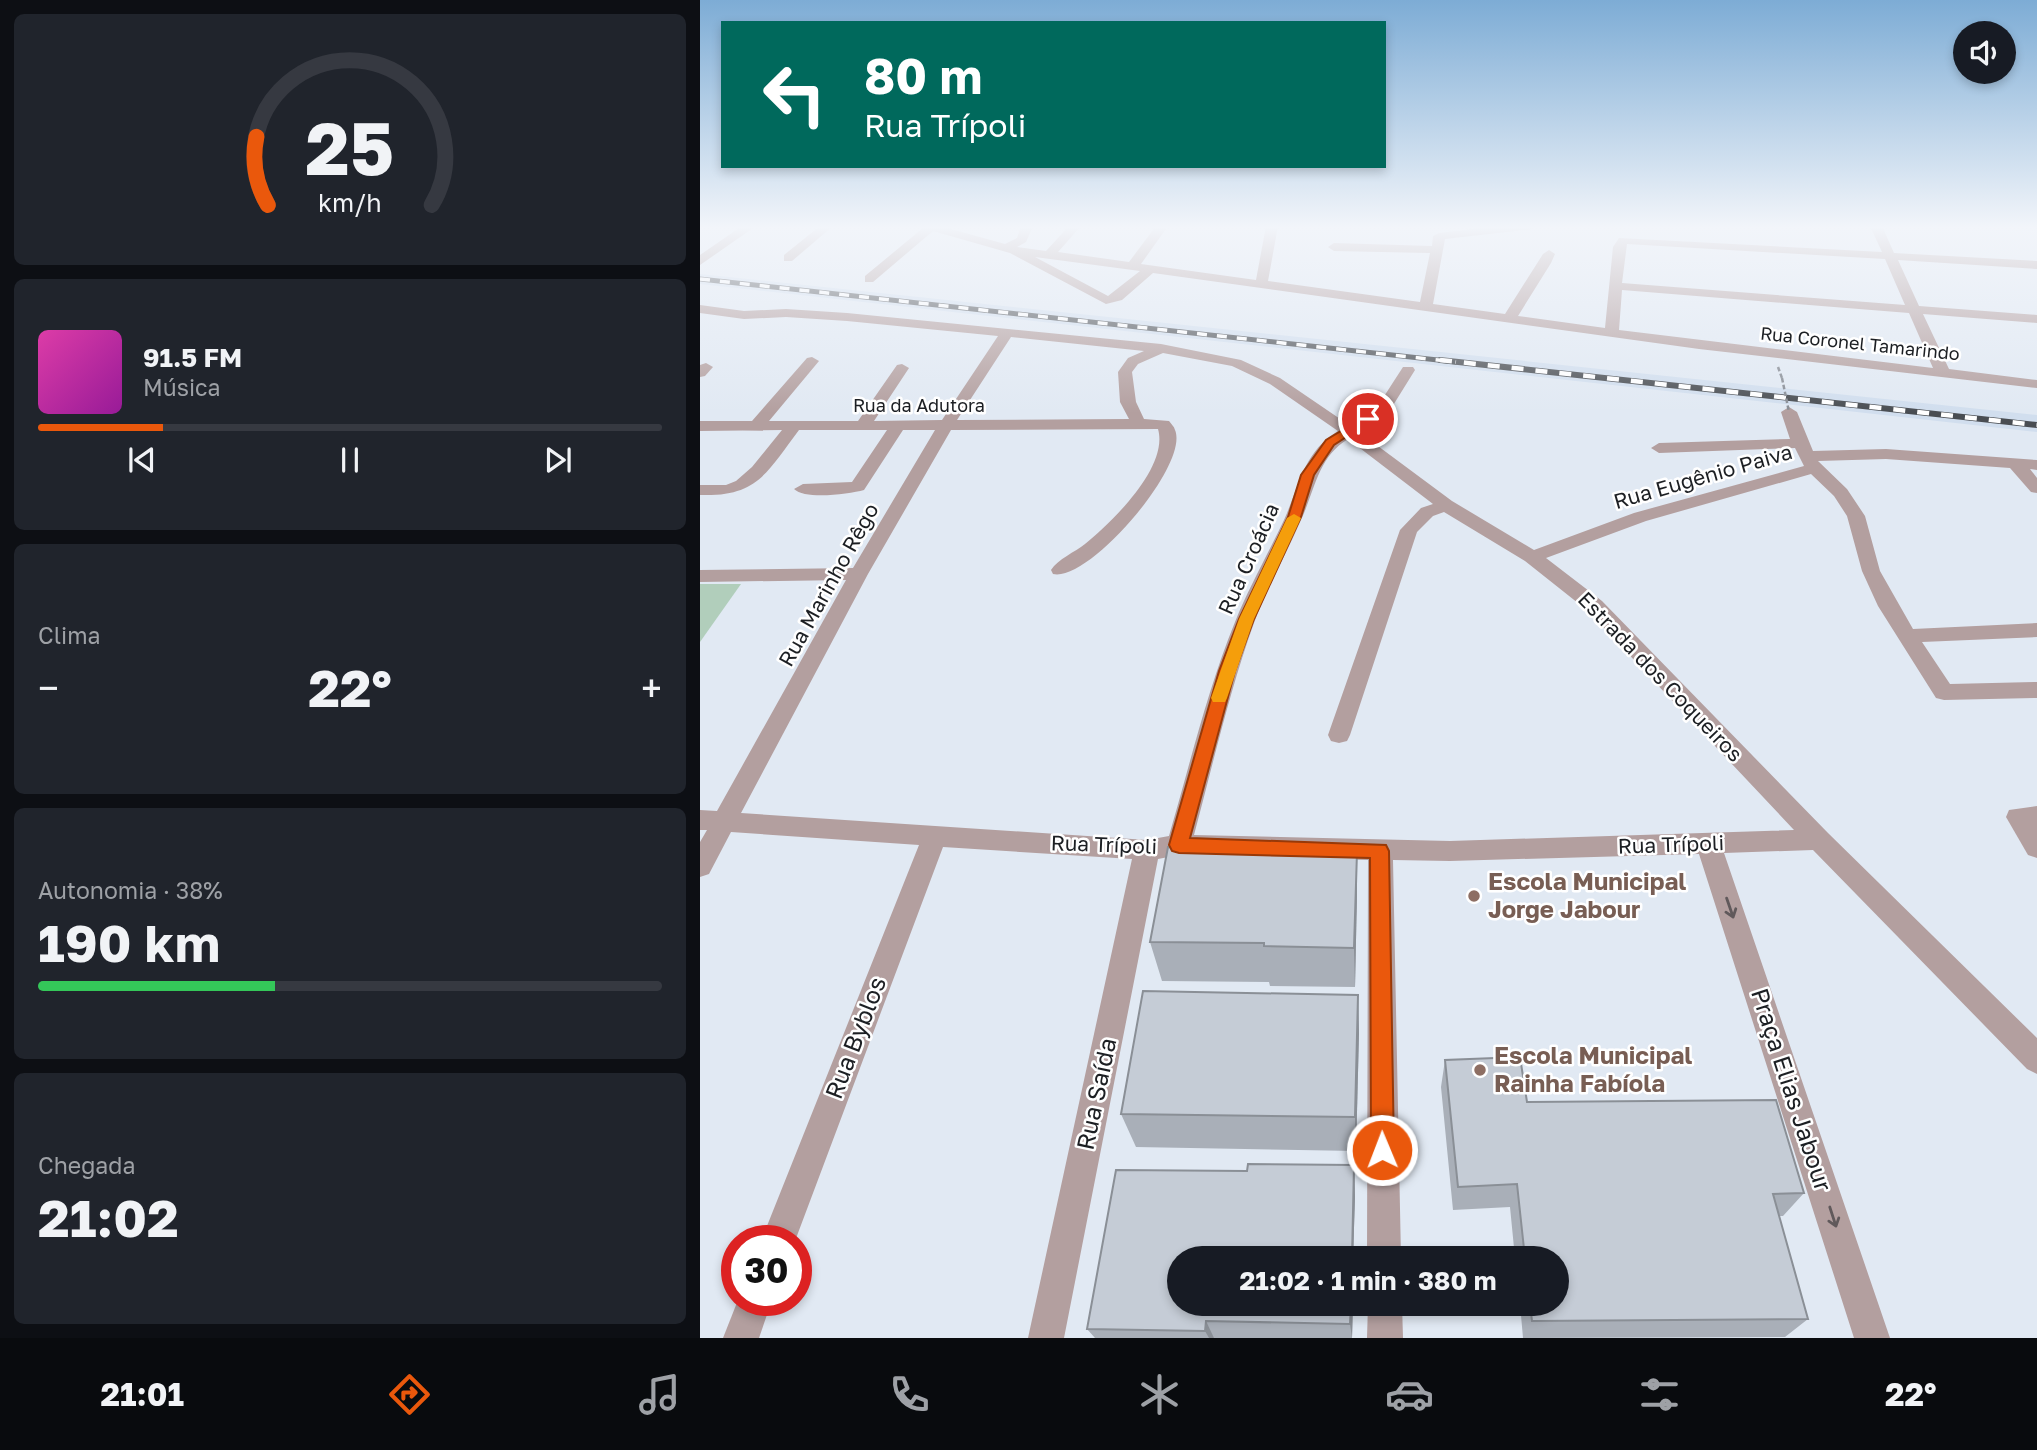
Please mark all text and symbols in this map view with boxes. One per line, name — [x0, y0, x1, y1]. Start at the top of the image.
map controls — [1953, 21, 2016, 84]
button: sound — [1953, 21, 2016, 84]
text: 80 m — [864, 46, 982, 105]
icon: left — [749, 49, 840, 140]
text: 25 — [306, 105, 394, 192]
text: Rua Trípoli — [864, 106, 1026, 144]
text: km/h — [318, 187, 382, 218]
street label: Rua Coronel Tamarindo — [1759, 322, 1961, 364]
text: 91.5 FM — [143, 342, 242, 373]
text: Música — [143, 373, 221, 401]
pin — [1338, 389, 1398, 449]
street label: Rua da Adutora — [853, 394, 985, 416]
icon: arrive — [1349, 400, 1387, 438]
street label: Rua Eugênio Paiva — [1610, 438, 1795, 514]
icon: previous — [123, 441, 161, 479]
icon: pause — [331, 441, 369, 479]
icon: next — [539, 441, 577, 479]
street label: Rua Marinho Rêgo — [772, 498, 884, 671]
street label: Rua Croácia — [1212, 499, 1284, 618]
street label: Estrada dos Coqueiros — [1573, 586, 1749, 767]
text: Clima — [38, 621, 101, 649]
text: 22° — [308, 656, 392, 718]
text: − — [38, 665, 59, 710]
text: + — [641, 665, 662, 710]
street label: Rua Trípoli — [1050, 829, 1158, 859]
street label: Rua Trípoli — [1617, 829, 1725, 859]
place label: Escola Municipal Jorge Jabour — [1488, 866, 1686, 923]
text: Autonomia · 38% — [38, 876, 223, 904]
marker: Escola Municipal Jorge Jabour — [1466, 888, 1482, 904]
one-way arrow — [1725, 897, 1737, 919]
text: 190 km — [38, 911, 220, 973]
street label: Rua Byblos — [818, 972, 891, 1103]
street label: Praça Elias Jabour — [1746, 984, 1839, 1195]
street label: Rua Saída — [1070, 1035, 1122, 1152]
place label: Escola Municipal Rainha Fabíola — [1494, 1040, 1692, 1097]
marker: Escola Municipal Rainha Fabíola — [1472, 1062, 1488, 1078]
position arrow — [1345, 1113, 1419, 1187]
text: Chegada — [38, 1151, 135, 1179]
text: 21:02 — [38, 1186, 179, 1248]
one-way arrow — [1827, 1206, 1840, 1228]
speed limit sign: 30 — [721, 1225, 812, 1316]
text: 21:02 · 1 min · 380 m — [1239, 1265, 1497, 1296]
icon: directions — [385, 1370, 434, 1419]
icon: music — [635, 1370, 684, 1419]
icon: phone — [885, 1370, 934, 1419]
icon: climate — [1135, 1370, 1184, 1419]
icon: car — [1385, 1370, 1434, 1419]
icon: filters — [1635, 1370, 1684, 1419]
text: 21:01 — [100, 1375, 184, 1413]
text: 22° — [1885, 1375, 1936, 1413]

